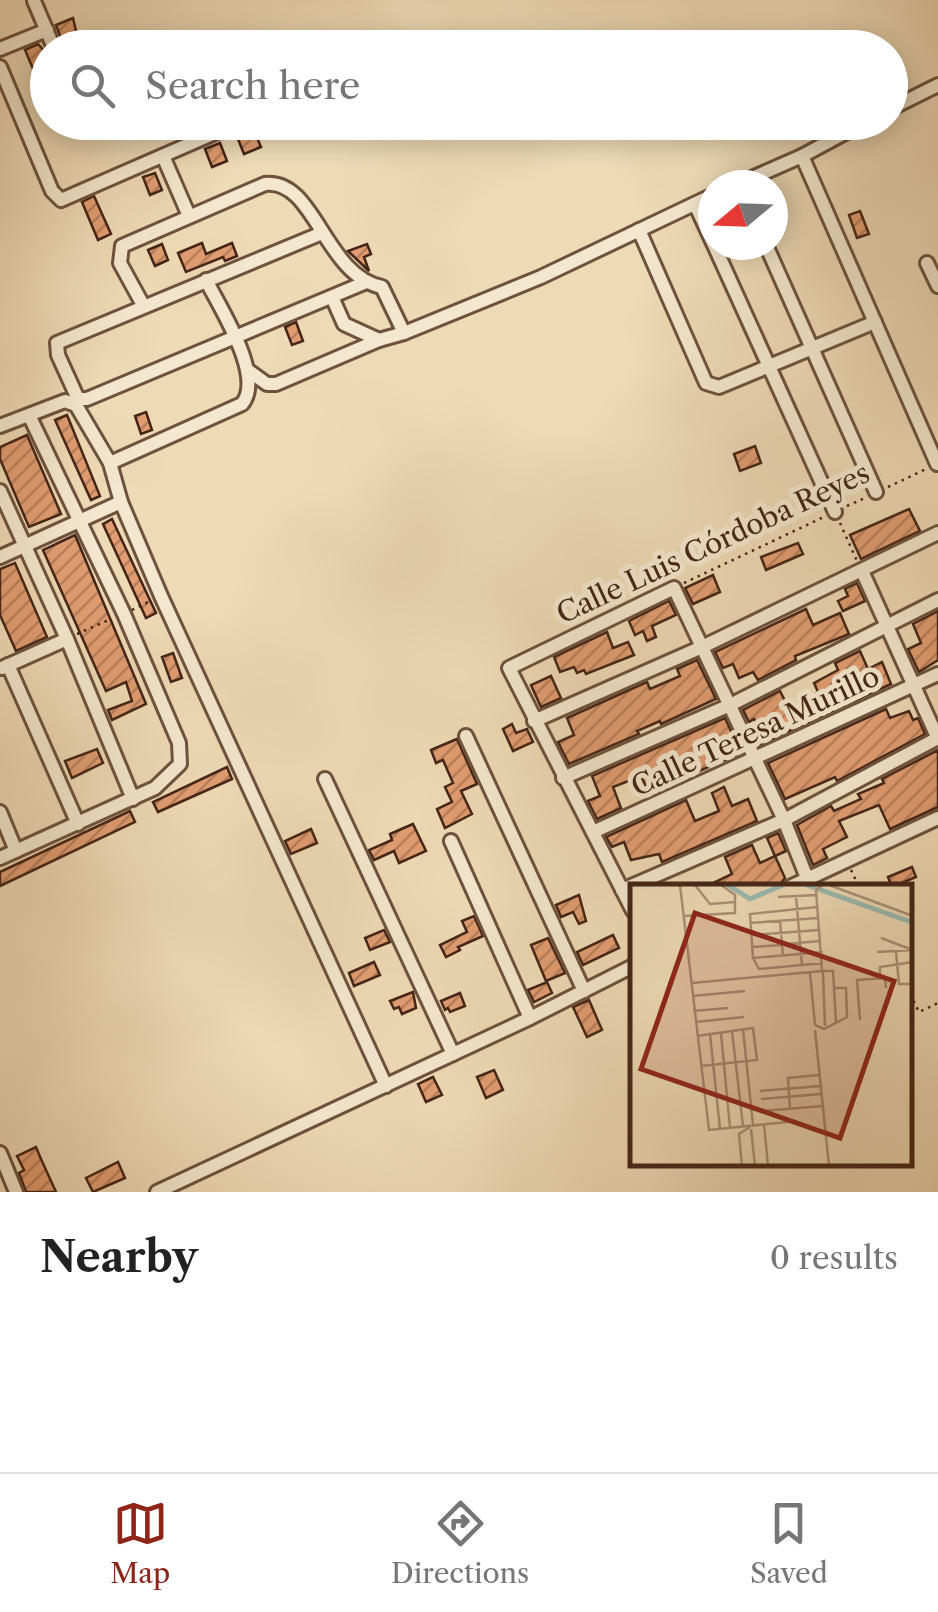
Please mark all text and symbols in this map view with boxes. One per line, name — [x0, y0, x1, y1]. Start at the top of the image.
search box — [30, 30, 908, 140]
icon: search — [65, 58, 120, 113]
text: Search here — [145, 62, 360, 109]
north arrow — [698, 170, 788, 260]
street label: Calle Luis Córdoba Reyes — [551, 455, 875, 631]
street label: Calle Teresa Murillo — [626, 659, 884, 803]
inset map — [630, 884, 913, 1167]
text: Nearby — [40, 1231, 198, 1283]
text: 0 results — [770, 1238, 898, 1277]
tab: Map — [110, 1496, 170, 1590]
tab: Directions — [391, 1496, 529, 1590]
tab: Saved — [750, 1496, 828, 1590]

